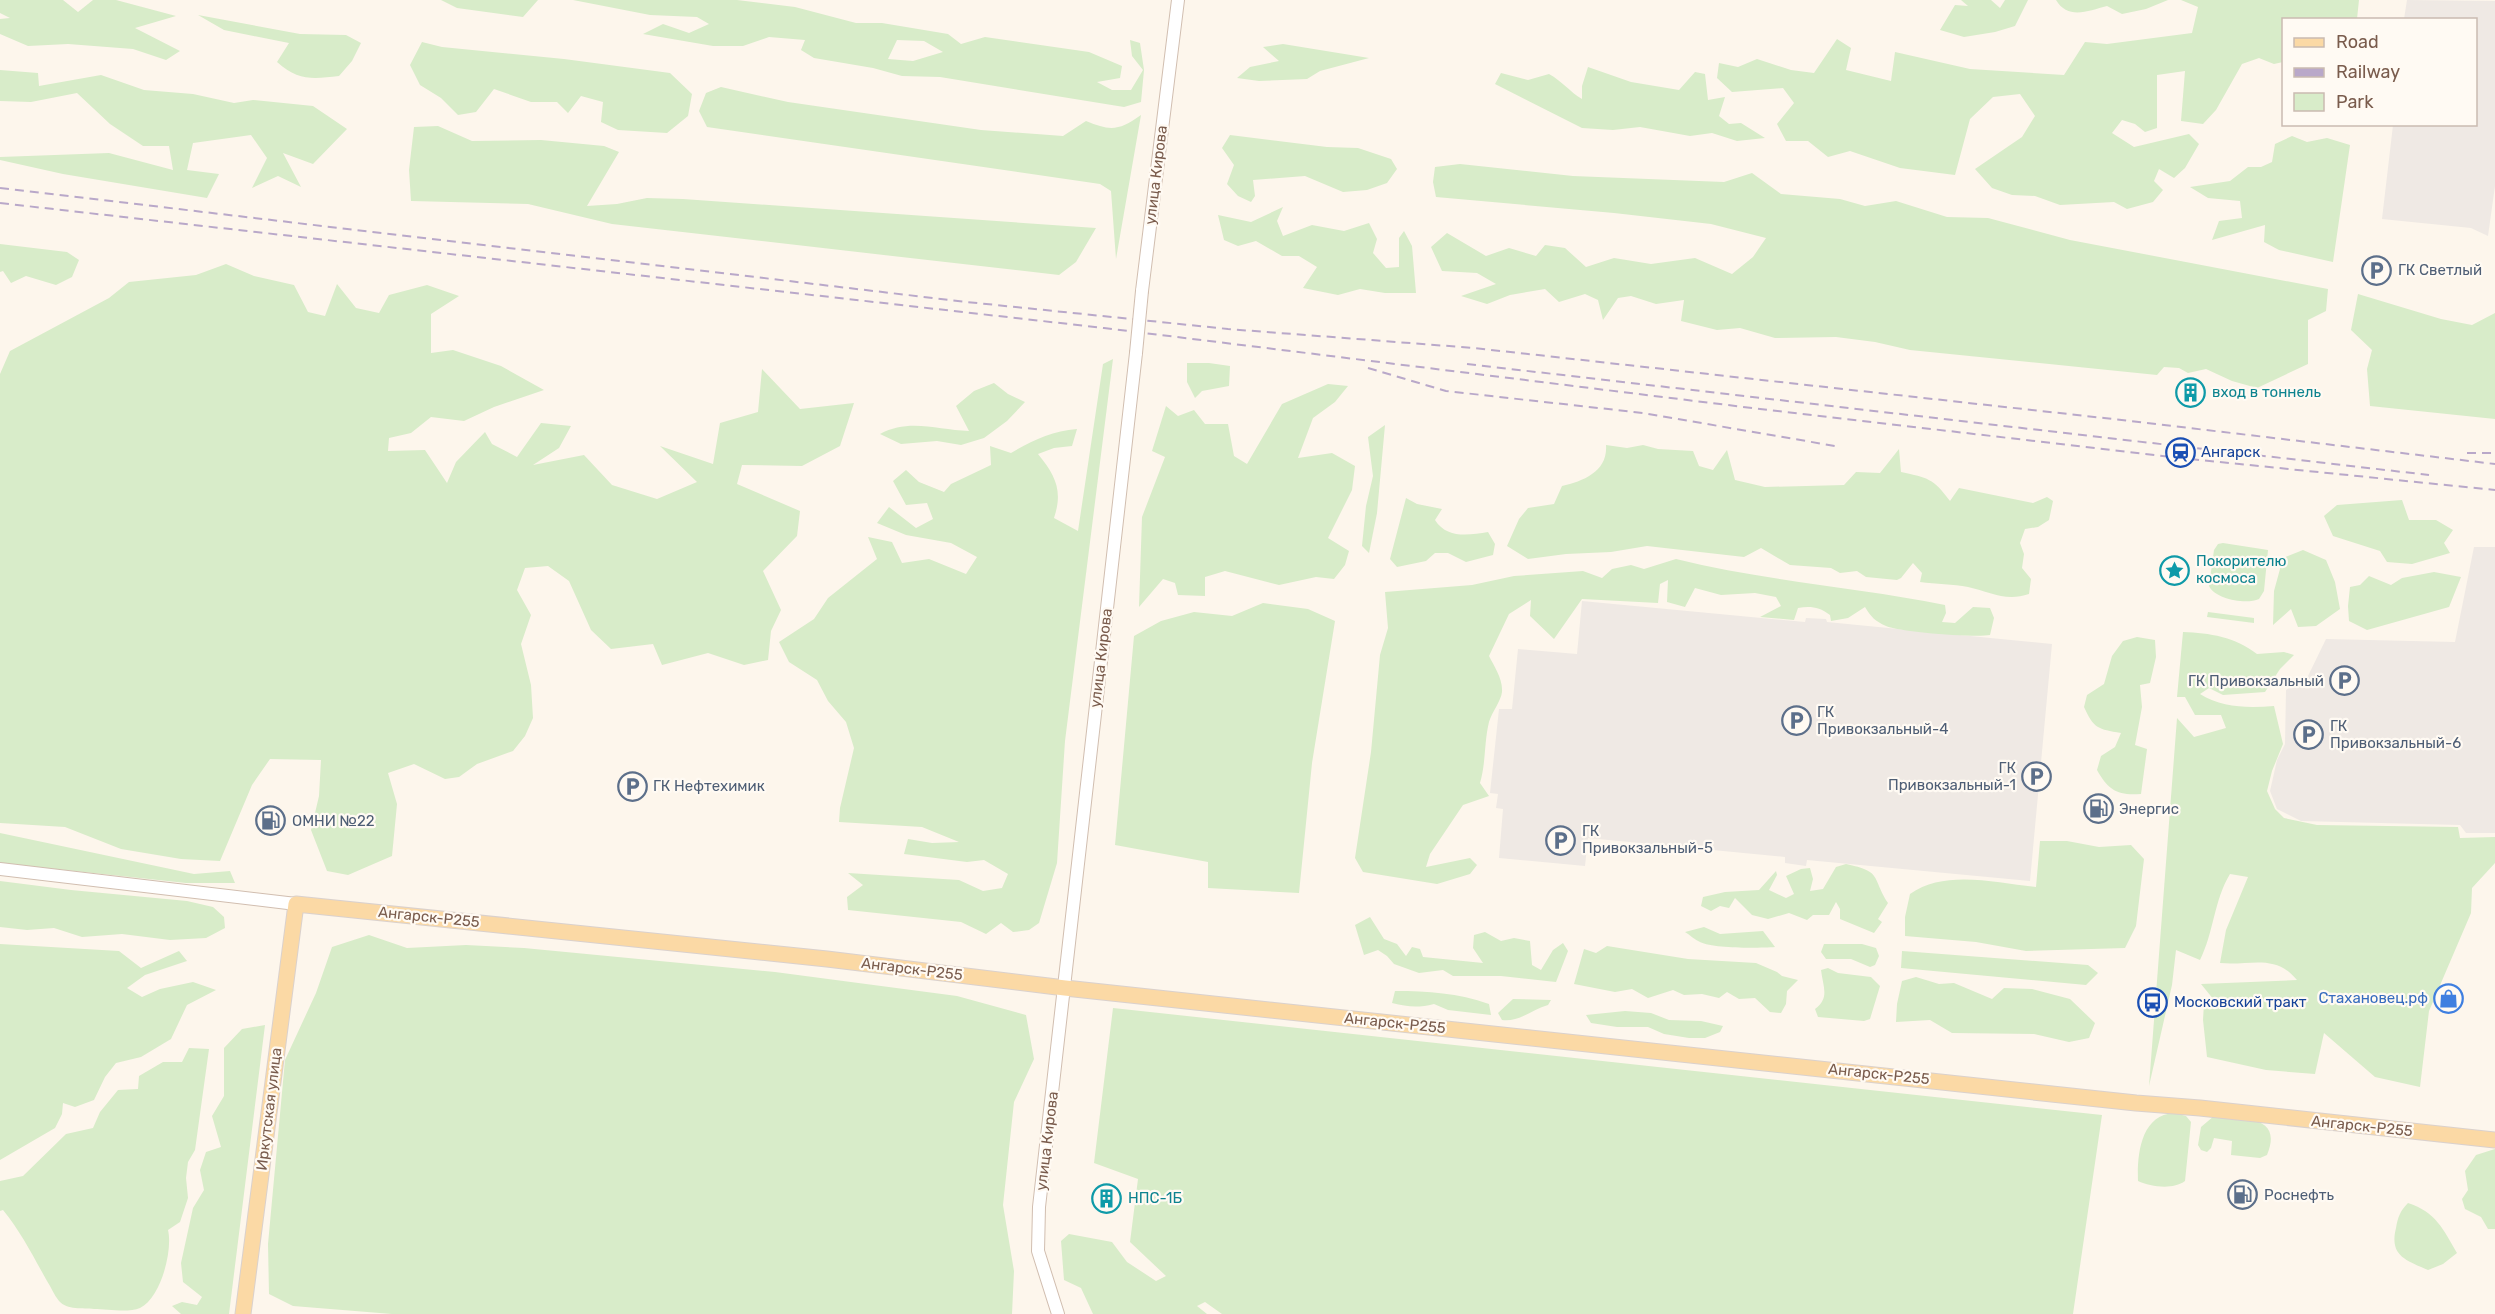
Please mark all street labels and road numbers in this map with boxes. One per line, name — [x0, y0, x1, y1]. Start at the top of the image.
street label: улица Кирова — [1141, 124, 1171, 226]
street label: улица Кирова — [1086, 607, 1116, 709]
street label: Ангарск-Р255 — [377, 903, 481, 931]
street label: Ангарск-Р255 — [860, 954, 964, 984]
street label: Ангарск-Р255 — [1343, 1009, 1447, 1037]
street label: Иркутская улица — [253, 1047, 285, 1171]
street label: Ангарск-Р255 — [1827, 1060, 1931, 1088]
street label: улица Кирова — [1032, 1090, 1062, 1192]
street label: Ангарск-Р255 — [2310, 1112, 2414, 1140]

